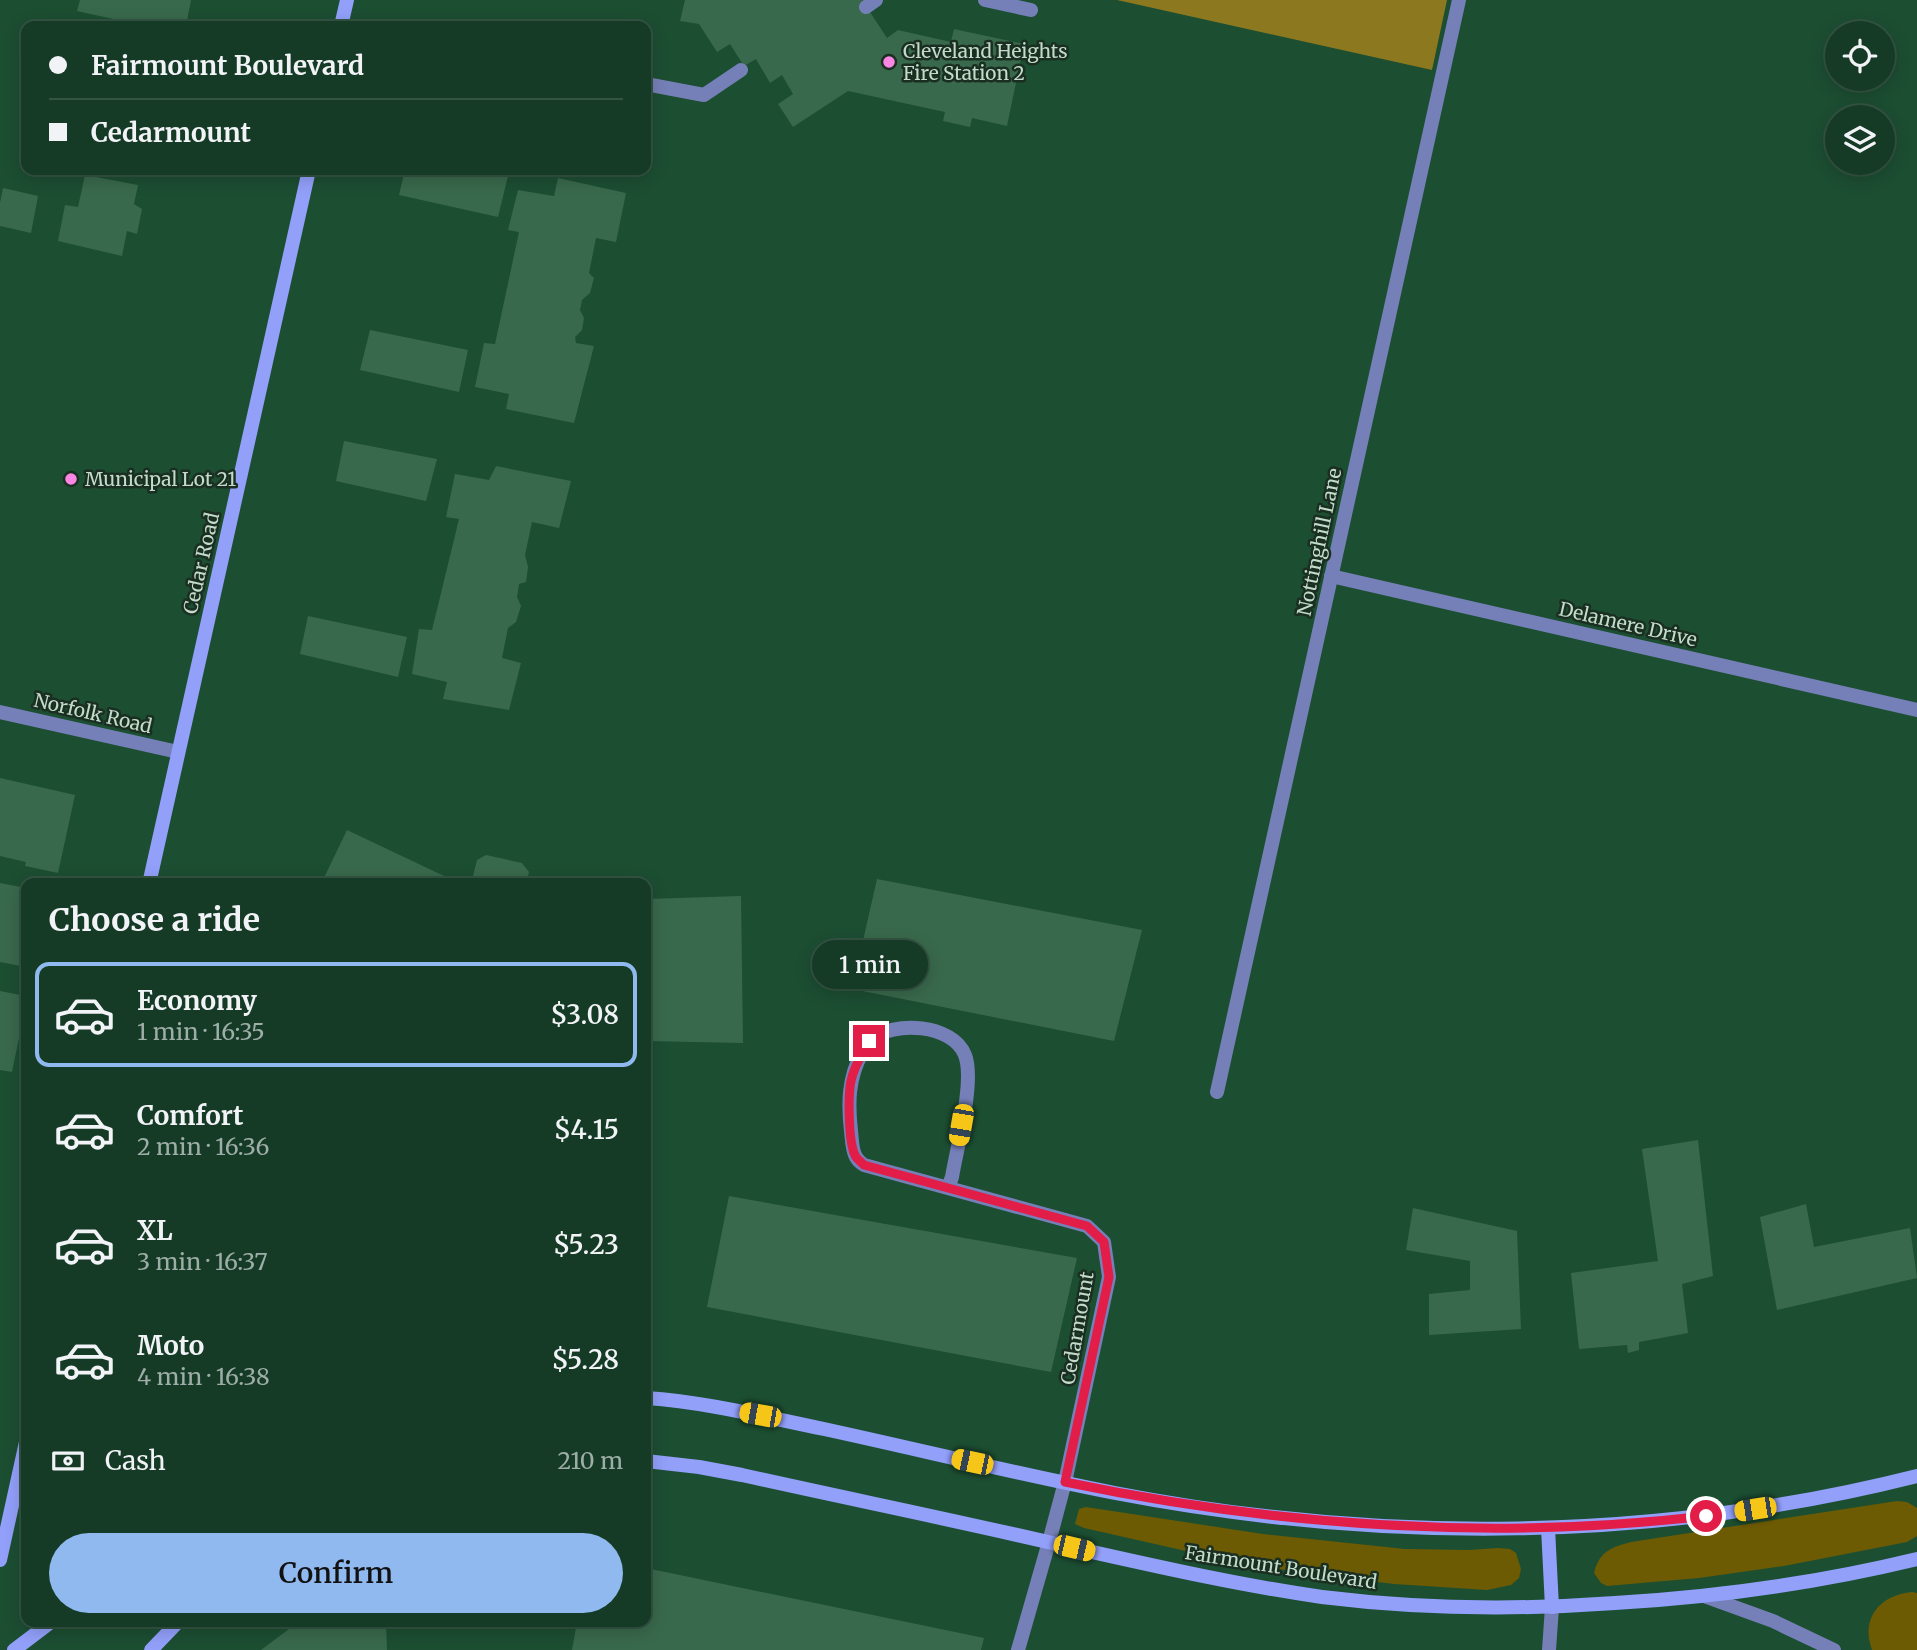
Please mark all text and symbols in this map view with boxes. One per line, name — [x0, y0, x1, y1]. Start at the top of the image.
map controls — [1825, 21, 1895, 175]
button: locate — [1825, 21, 1895, 91]
place label: Cleveland Heights Fire Station 2 — [903, 39, 1068, 85]
text: Fairmount Boulevard — [91, 49, 364, 82]
marker: Cleveland Heights Fire Station 2 — [881, 54, 897, 70]
button: layers — [1825, 105, 1895, 175]
text: Cedarmount — [91, 116, 251, 149]
street label: Nottinghill Lane — [1292, 466, 1346, 618]
place label: Municipal Lot 21 — [85, 467, 236, 491]
marker: Municipal Lot 21 — [63, 471, 79, 487]
street label: Cedar Road — [178, 510, 224, 616]
street label: Delamere Drive — [1557, 596, 1700, 652]
street label: Norfolk Road — [32, 688, 154, 738]
text: Choose a ride — [49, 900, 260, 940]
callout: 1 min — [811, 940, 927, 988]
text: 1 min — [839, 950, 901, 979]
icon: car — [53, 983, 116, 1046]
text: Economy — [137, 984, 257, 1017]
text: $3.08 — [550, 998, 619, 1031]
text: 1 min · 16:35 — [137, 1017, 265, 1046]
route end — [853, 1025, 885, 1057]
icon: car — [53, 1098, 116, 1161]
text: Comfort — [137, 1099, 243, 1132]
car — [948, 1102, 975, 1148]
text: $4.15 — [554, 1113, 619, 1146]
text: 2 min · 16:36 — [137, 1132, 269, 1161]
icon: car — [53, 1213, 116, 1276]
text: XL — [137, 1214, 173, 1247]
text: $5.23 — [553, 1228, 619, 1261]
text: 3 min · 16:37 — [137, 1247, 268, 1276]
street label: Cedarmount — [1055, 1269, 1099, 1386]
icon: car — [53, 1328, 116, 1391]
text: Moto — [137, 1329, 204, 1362]
text: $5.28 — [552, 1343, 619, 1376]
text: 4 min · 16:38 — [137, 1362, 270, 1391]
car — [738, 1401, 783, 1429]
icon: cash — [49, 1442, 87, 1480]
text: Cash — [105, 1444, 166, 1477]
text: 210 m — [558, 1446, 623, 1475]
car — [950, 1447, 995, 1477]
car — [1733, 1495, 1778, 1523]
route start — [1690, 1500, 1722, 1532]
button: Confirm — [49, 1533, 623, 1613]
car — [1052, 1533, 1097, 1563]
street label: Fairmount Boulevard — [1183, 1540, 1379, 1594]

